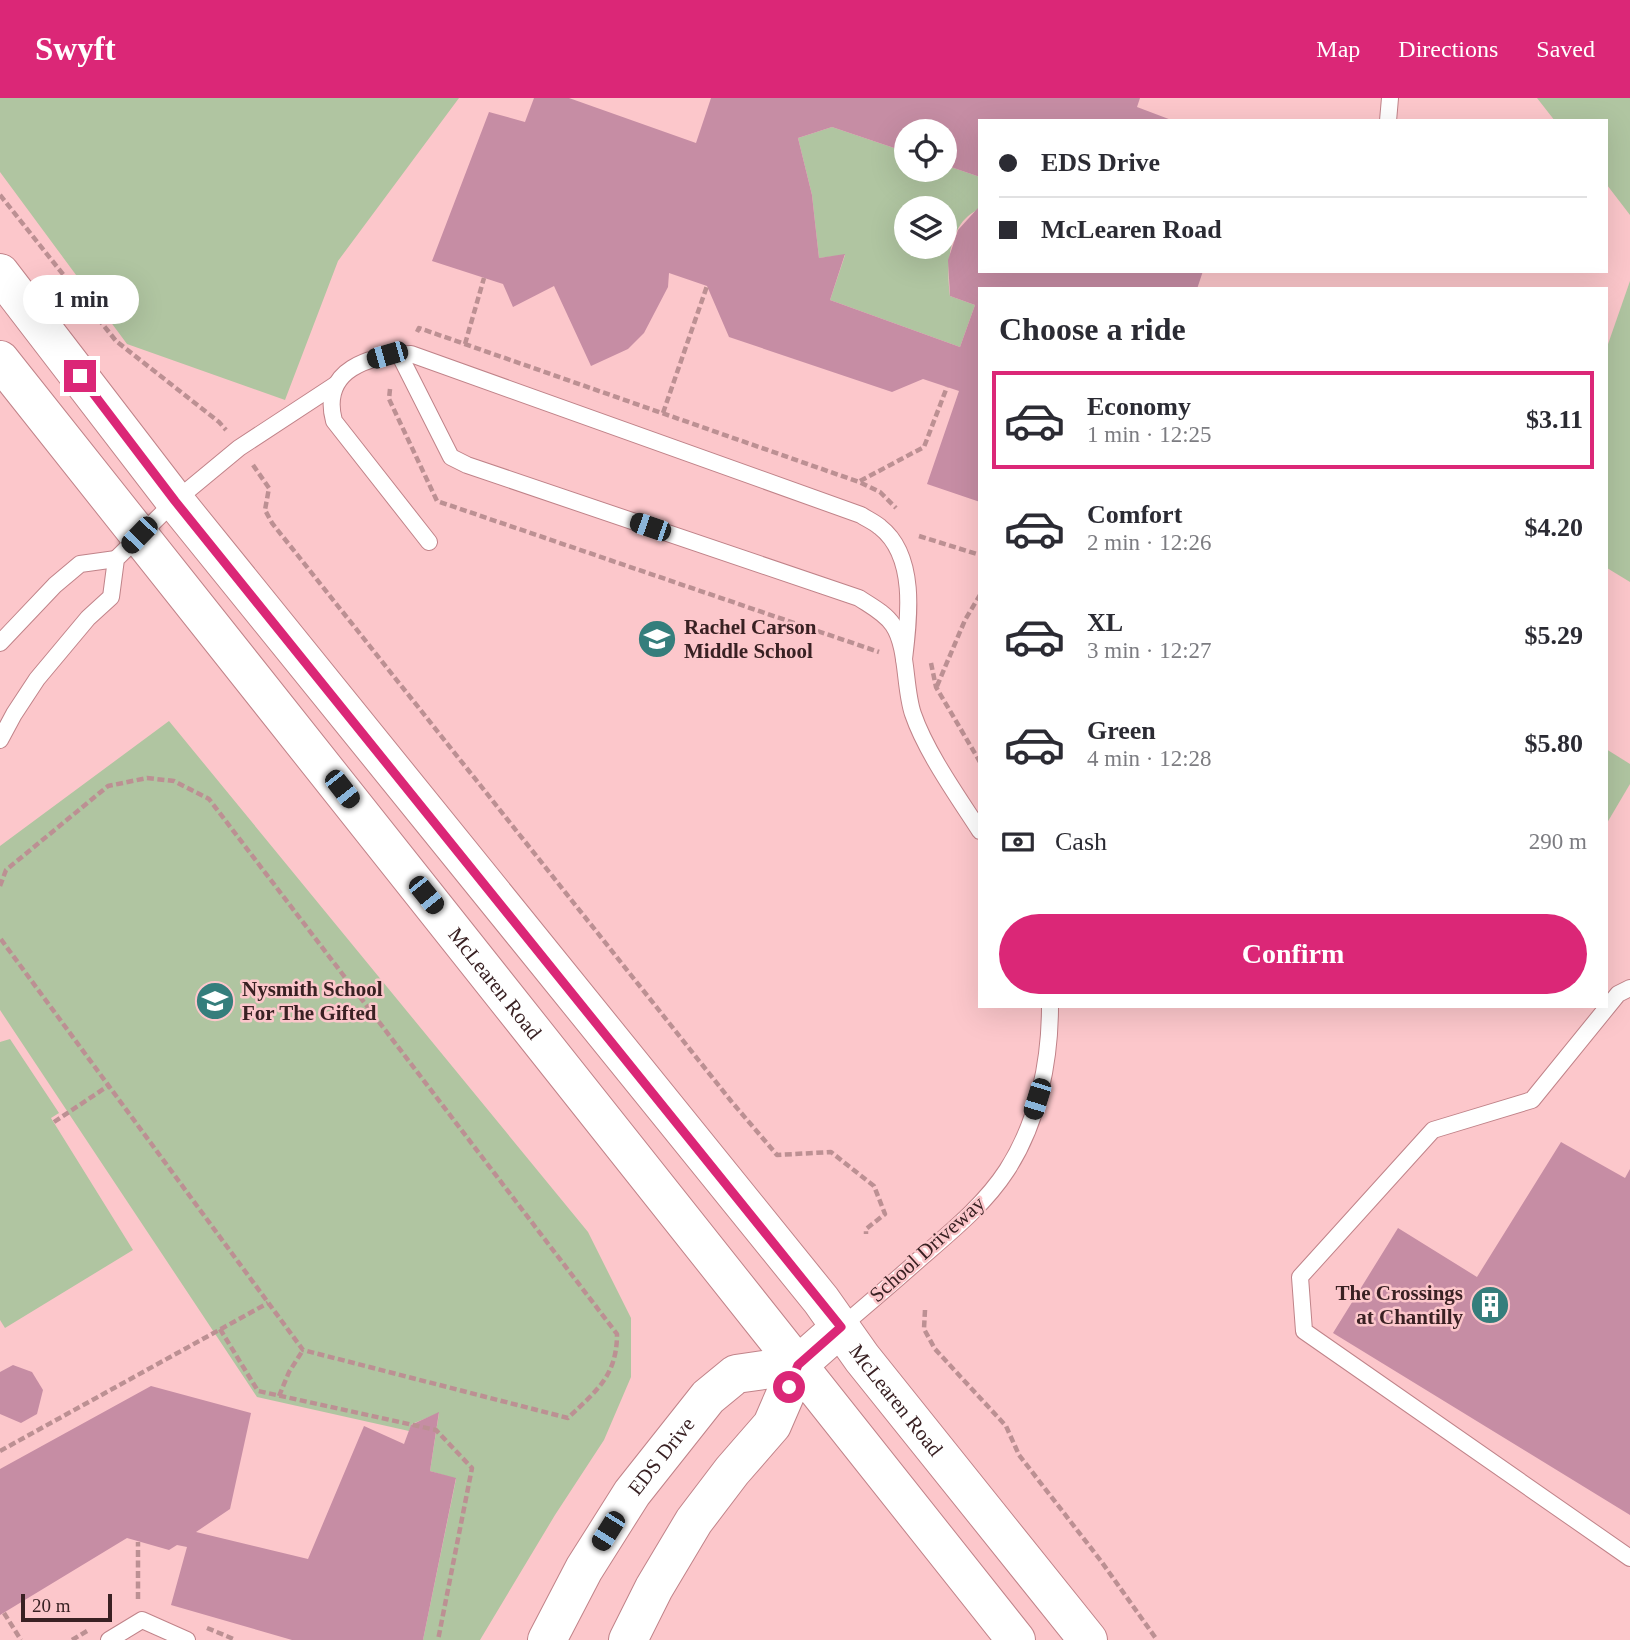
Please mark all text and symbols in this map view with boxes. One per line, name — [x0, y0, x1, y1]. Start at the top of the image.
text: Swyft — [35, 31, 116, 67]
text: Map — [1316, 36, 1360, 62]
text: Directions — [1398, 36, 1498, 62]
text: Saved — [1536, 36, 1595, 62]
map controls — [894, 119, 957, 259]
button: locate — [894, 119, 957, 182]
text: EDS Drive — [1041, 148, 1160, 177]
button: layers — [894, 196, 957, 259]
text: McLearen Road — [1041, 215, 1222, 244]
callout: 1 min — [22, 274, 138, 324]
text: 1 min — [53, 287, 109, 312]
text: Choose a ride — [999, 311, 1186, 347]
car — [364, 339, 411, 371]
route end — [64, 360, 96, 392]
icon: car — [1003, 389, 1066, 452]
text: Economy — [1087, 392, 1191, 421]
text: $3.11 — [1526, 405, 1583, 434]
text: 1 min · 12:25 — [1087, 422, 1212, 447]
icon: car — [1003, 497, 1066, 560]
text: Comfort — [1087, 500, 1182, 529]
car — [627, 510, 674, 544]
car — [117, 513, 162, 557]
text: $4.20 — [1525, 513, 1583, 542]
text: 2 min · 12:26 — [1087, 530, 1212, 555]
icon: car — [1003, 605, 1066, 668]
text: XL — [1087, 608, 1123, 637]
place label: Rachel Carson Middle School — [684, 615, 817, 663]
school or university icon: Rachel Carson Middle School — [636, 618, 678, 660]
text: $5.29 — [1525, 621, 1583, 650]
text: 3 min · 12:27 — [1087, 638, 1212, 663]
icon: car — [1003, 713, 1066, 776]
text: Green — [1087, 716, 1156, 745]
text: $5.80 — [1525, 729, 1583, 758]
text: 4 min · 12:28 — [1087, 746, 1212, 771]
car — [321, 766, 364, 812]
icon: cash — [999, 823, 1037, 861]
text: Cash — [1055, 827, 1107, 856]
text: 290 m — [1529, 829, 1587, 854]
car — [405, 872, 448, 918]
button: Confirm — [999, 914, 1587, 994]
street label: McLearen Road — [443, 923, 547, 1045]
place label: Nysmith School For The Gifted — [242, 977, 383, 1025]
school or university icon: Nysmith School For The Gifted — [194, 980, 236, 1022]
car — [1021, 1076, 1054, 1122]
street label: School Driveway — [865, 1191, 990, 1307]
place label: The Crossings at Chantilly — [1336, 1281, 1463, 1329]
building icon: The Crossings at Chantilly — [1469, 1284, 1511, 1326]
street label: McLearen Road — [844, 1340, 948, 1461]
route start — [773, 1371, 805, 1403]
street label: EDS Drive — [623, 1412, 699, 1500]
car — [588, 1508, 629, 1554]
scale bar — [21, 1591, 112, 1623]
text: 20 m — [32, 1595, 71, 1616]

